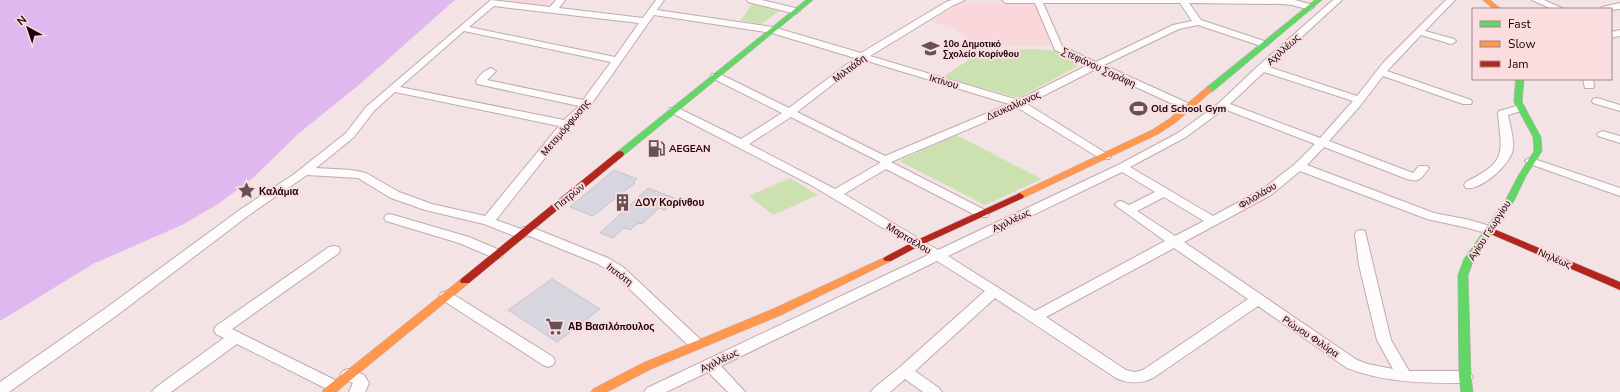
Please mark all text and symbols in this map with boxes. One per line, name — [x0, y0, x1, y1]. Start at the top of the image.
north arrow — [8, 8, 48, 48]
legend — [1472, 8, 1612, 80]
text: N — [14, 12, 30, 29]
text: Fast — [1508, 16, 1531, 32]
street label: Αχιλλέως — [1264, 31, 1304, 69]
text: Slow — [1508, 36, 1536, 52]
place label: 10ο Δημοτικό Σχολείο Κορίνθου — [943, 38, 1019, 60]
school or university icon: 10ο Δημοτικό Σχολείο Κορίνθου — [920, 39, 940, 59]
street label: Στεφάνου Σαράφη — [1059, 45, 1138, 91]
street label: Μιλτιάδη — [830, 52, 869, 86]
text: Jam — [1507, 56, 1529, 72]
street label: Ικτίνου — [927, 71, 960, 93]
street label: Δευκαλίωνος — [984, 88, 1043, 124]
street label: Μεταμόρφωσης — [538, 96, 594, 159]
sports icon: Old School Gym — [1128, 98, 1148, 118]
place label: Old School Gym — [1151, 102, 1227, 116]
fuel station icon: AEGEAN — [646, 138, 666, 158]
place label: AEGEAN — [669, 142, 711, 156]
street label: Φιλολάου — [1236, 179, 1279, 213]
street label: Πατρών — [551, 180, 588, 213]
place icon: Καλάμια — [236, 181, 256, 201]
place label: Καλάμια — [259, 185, 299, 199]
building icon: ΔΟΥ Κορίνθου — [612, 192, 632, 212]
place label: ΔΟΥ Κορίνθου — [635, 196, 704, 210]
street label: Αγίου Γεωργίου — [1465, 198, 1515, 263]
street label: Αχιλλέως — [990, 206, 1033, 236]
street label: Μαρτσέλου — [883, 220, 934, 258]
street label: Νηλέως — [1536, 246, 1574, 272]
street label: Ιππότη — [603, 260, 635, 289]
street label: Ρώμου Φιλύρα — [1279, 313, 1342, 361]
supermarket icon: ΑΒ Βασιλόπουλος — [545, 316, 565, 336]
place label: ΑΒ Βασιλόπουλος — [568, 320, 655, 334]
street label: Αχιλλέως — [698, 346, 741, 376]

